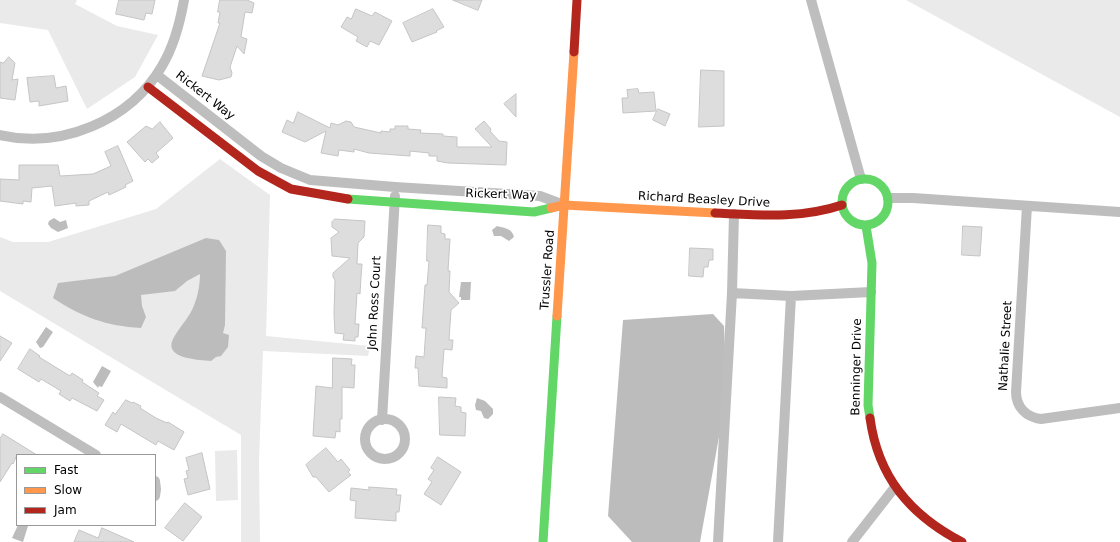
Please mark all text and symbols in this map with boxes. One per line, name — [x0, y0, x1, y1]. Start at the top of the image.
street label: Rickert Way — [173, 68, 237, 124]
street label: Rickert Way — [465, 187, 537, 203]
street label: Richard Beasley Drive — [638, 189, 770, 211]
street label: Trussler Road — [538, 230, 558, 310]
street label: John Ross Court — [365, 256, 385, 350]
street label: Nathalie Street — [996, 301, 1016, 391]
street label: Benninger Drive — [849, 318, 865, 416]
legend — [16, 454, 156, 526]
text: Fast — [54, 463, 78, 477]
text: Slow — [54, 483, 82, 497]
text: Jam — [54, 503, 77, 517]

